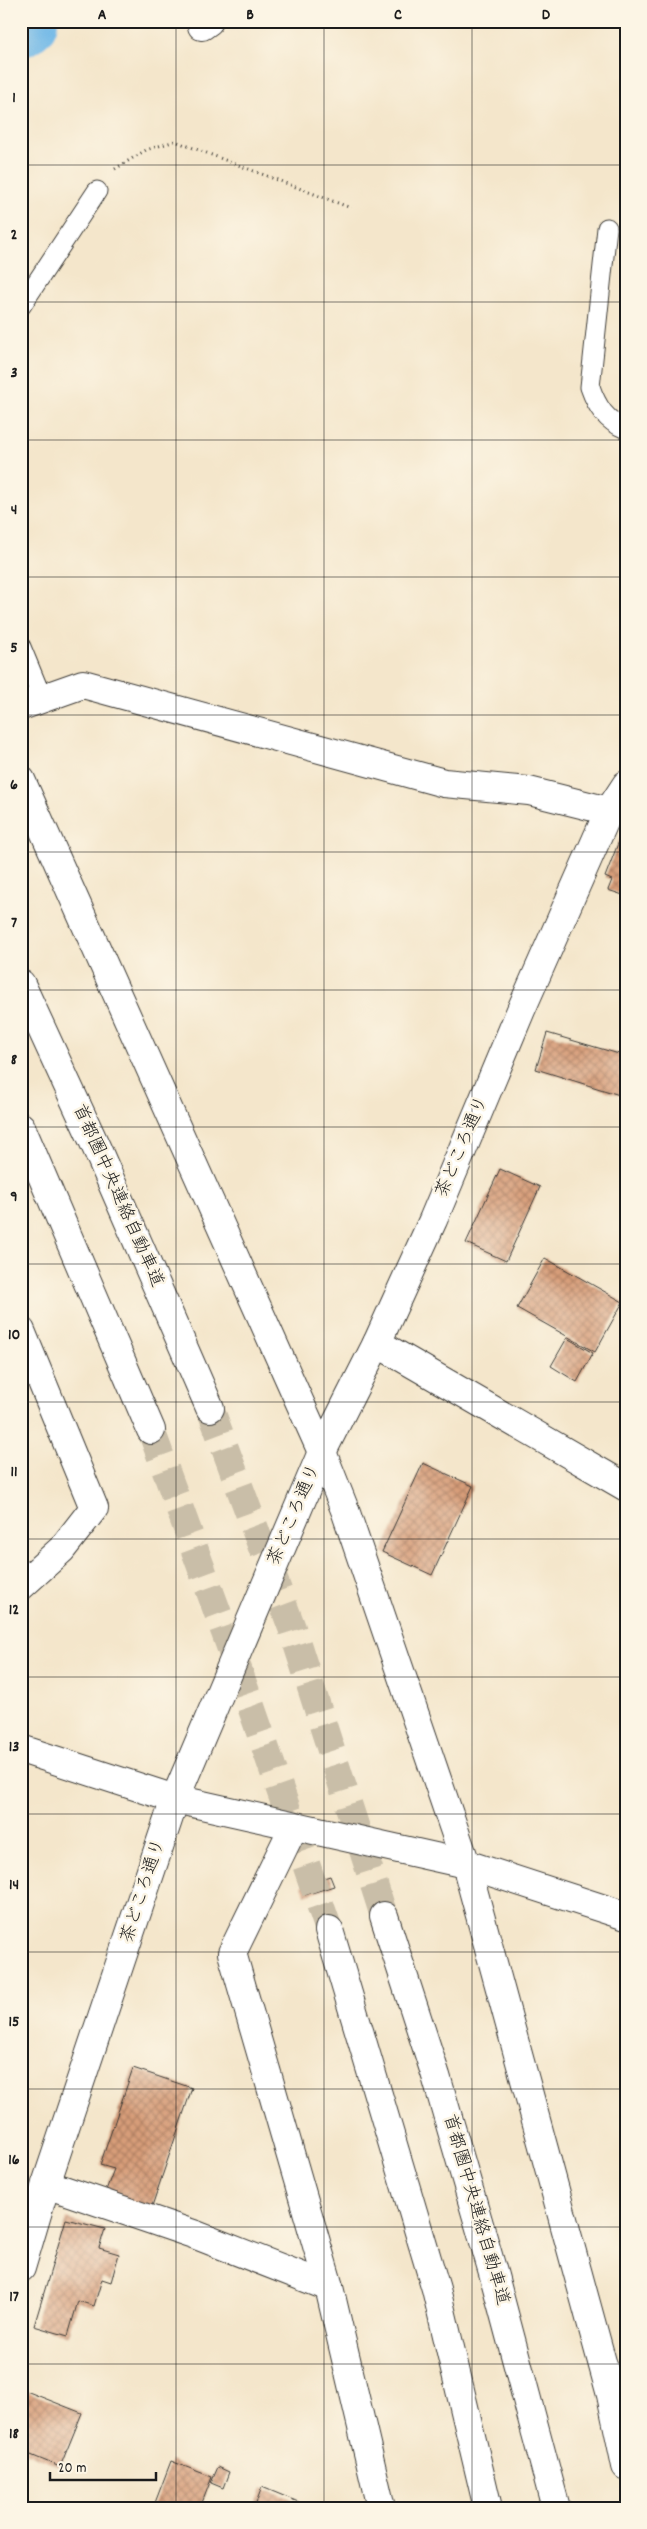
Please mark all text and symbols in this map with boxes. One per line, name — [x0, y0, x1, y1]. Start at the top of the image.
text: A — [98, 4, 107, 27]
text: B — [246, 4, 254, 27]
text: C — [394, 4, 402, 27]
text: D — [542, 4, 551, 27]
text: 1 — [12, 87, 16, 110]
text: 2 — [11, 224, 18, 247]
text: 3 — [10, 362, 18, 385]
text: 4 — [11, 499, 17, 522]
text: 5 — [10, 637, 18, 660]
text: 6 — [10, 774, 18, 797]
text: 7 — [11, 912, 17, 935]
text: 8 — [11, 1049, 18, 1072]
street label: 茶どころ通り — [430, 1092, 496, 1202]
street label: 首都圏中央連絡自動車道 — [65, 1100, 169, 1292]
text: 9 — [10, 1186, 18, 1209]
text: 10 — [8, 1324, 20, 1347]
street label: 茶どころ通り — [262, 1460, 328, 1570]
text: 11 — [10, 1461, 18, 1484]
text: 12 — [9, 1599, 19, 1622]
text: 13 — [9, 1736, 19, 1759]
street label: 茶どころ通り — [115, 1836, 173, 1946]
text: 14 — [9, 1874, 19, 1897]
text: 15 — [9, 2011, 19, 2034]
street label: 首都圏中央連絡自動車道 — [436, 2111, 514, 2309]
text: 16 — [8, 2149, 20, 2172]
text: 17 — [9, 2286, 19, 2309]
text: 18 — [9, 2423, 20, 2446]
scale bar — [50, 2449, 156, 2481]
text: 20 m — [58, 2458, 86, 2480]

